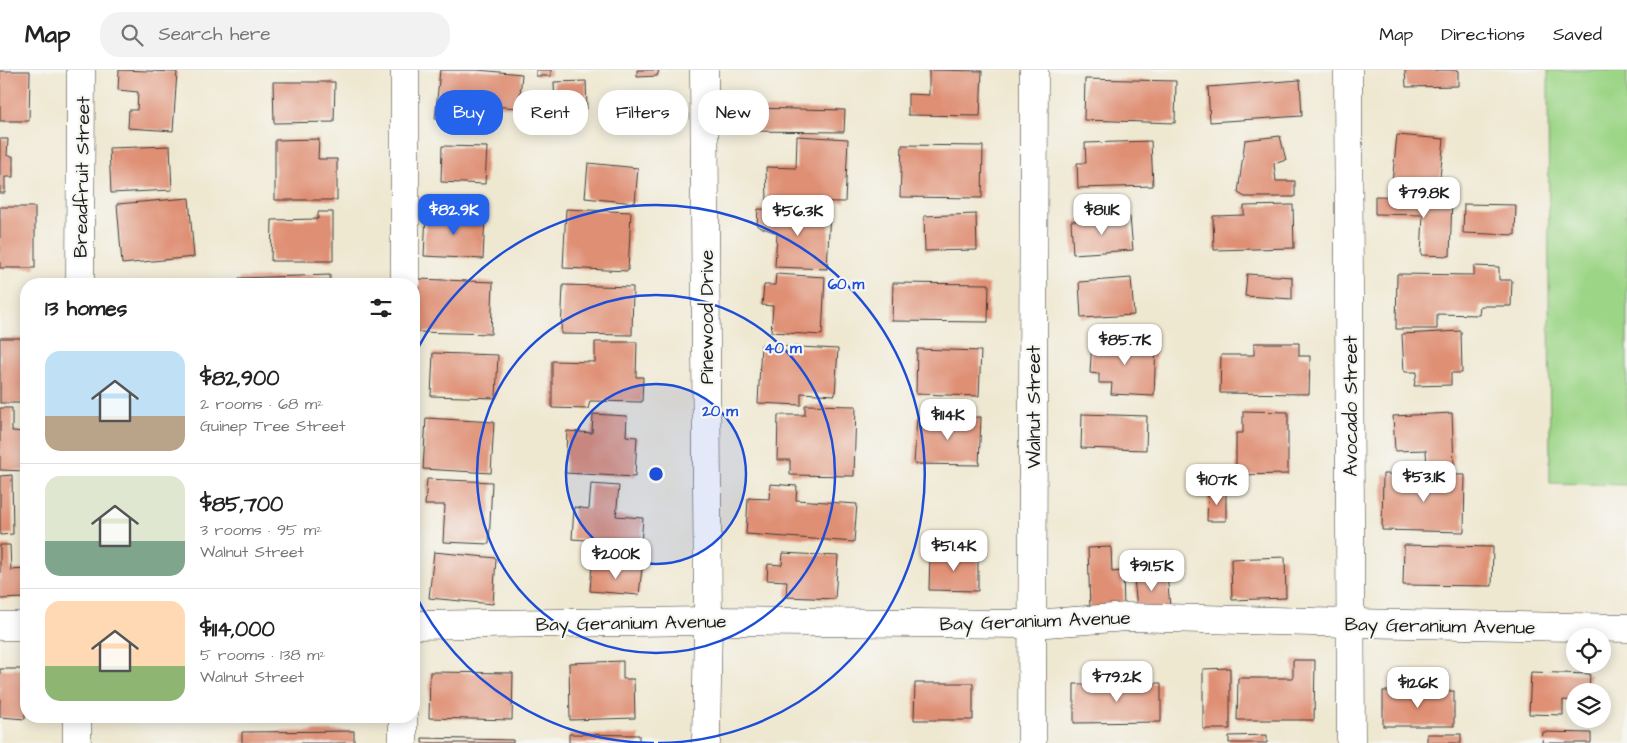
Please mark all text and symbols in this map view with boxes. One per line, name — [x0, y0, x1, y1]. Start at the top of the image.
search box — [100, 12, 450, 57]
text: Map — [25, 18, 70, 52]
icon: search — [118, 21, 146, 49]
text: Search here — [158, 21, 271, 48]
text: Map — [1379, 22, 1413, 47]
text: Directions — [1441, 22, 1525, 47]
text: Saved — [1553, 22, 1602, 47]
chip: Buy — [435, 90, 503, 135]
chip: Rent — [513, 90, 588, 135]
chip: Filters — [598, 90, 688, 135]
chip: New — [698, 90, 769, 135]
street label: Breadfruit Street — [68, 96, 97, 258]
pin: $79.8K — [1383, 176, 1465, 219]
text: $79.8K — [1399, 182, 1449, 204]
pin: $82.9K — [413, 194, 495, 236]
pin: $56.3K — [757, 194, 839, 237]
pin: $81.1K — [1061, 194, 1143, 236]
text: $82.9K — [429, 199, 479, 221]
text: $81.1K — [1084, 199, 1120, 221]
text: $56.3K — [773, 200, 823, 222]
street label: Pinewood Drive — [694, 250, 721, 384]
text: 60 m — [828, 274, 865, 295]
text: 13 homes — [45, 294, 127, 323]
icon: filters — [367, 294, 395, 322]
pin: $85.7K — [1084, 324, 1166, 366]
text: $85.7K — [1099, 329, 1151, 351]
street label: Avocado Street — [1338, 335, 1365, 477]
text: 40 m — [764, 338, 802, 359]
street label: Walnut Street — [1021, 345, 1048, 469]
text: $82,900 — [200, 364, 280, 393]
icon: home — [85, 371, 145, 431]
text: 2 rooms · 68 m² — [200, 393, 323, 415]
pin: $114K — [913, 398, 983, 441]
text: 20 m — [701, 401, 738, 422]
text: $114K — [931, 404, 965, 426]
text: Guinep Tree Street — [200, 415, 345, 437]
pin: $53.1K — [1383, 460, 1465, 503]
pin: $107K — [1182, 464, 1252, 506]
centre of rings — [647, 465, 665, 483]
text: $53.1K — [1403, 466, 1445, 488]
text: $107K — [1197, 469, 1237, 491]
text: $85,700 — [200, 490, 283, 519]
icon: home — [85, 496, 145, 556]
text: 3 rooms · 95 m² — [200, 519, 322, 541]
pin: $51.4K — [913, 530, 995, 572]
text: $51.4K — [931, 535, 977, 557]
pin: $200K — [581, 538, 651, 580]
text: Walnut Street — [200, 541, 304, 563]
text: $200K — [592, 543, 640, 565]
pin: $91.5K — [1111, 550, 1193, 592]
text: $91.5K — [1130, 555, 1174, 577]
street label: Bay Geranium Avenue — [939, 605, 1131, 639]
street label: Bay Geranium Avenue — [535, 608, 727, 640]
street label: Bay Geranium Avenue — [1344, 611, 1536, 643]
text: $114,000 — [200, 615, 275, 644]
icon: home — [85, 621, 145, 681]
map controls — [1566, 628, 1611, 728]
button: locate — [1566, 628, 1611, 673]
text: 5 rooms · 138 m² — [200, 644, 326, 666]
pin: $79.2K — [1076, 660, 1158, 703]
text: Walnut Street — [200, 666, 304, 688]
text: $79.2K — [1093, 666, 1141, 688]
pin: $126K — [1383, 666, 1453, 709]
text: $126K — [1398, 672, 1438, 694]
button: layers — [1566, 683, 1611, 728]

